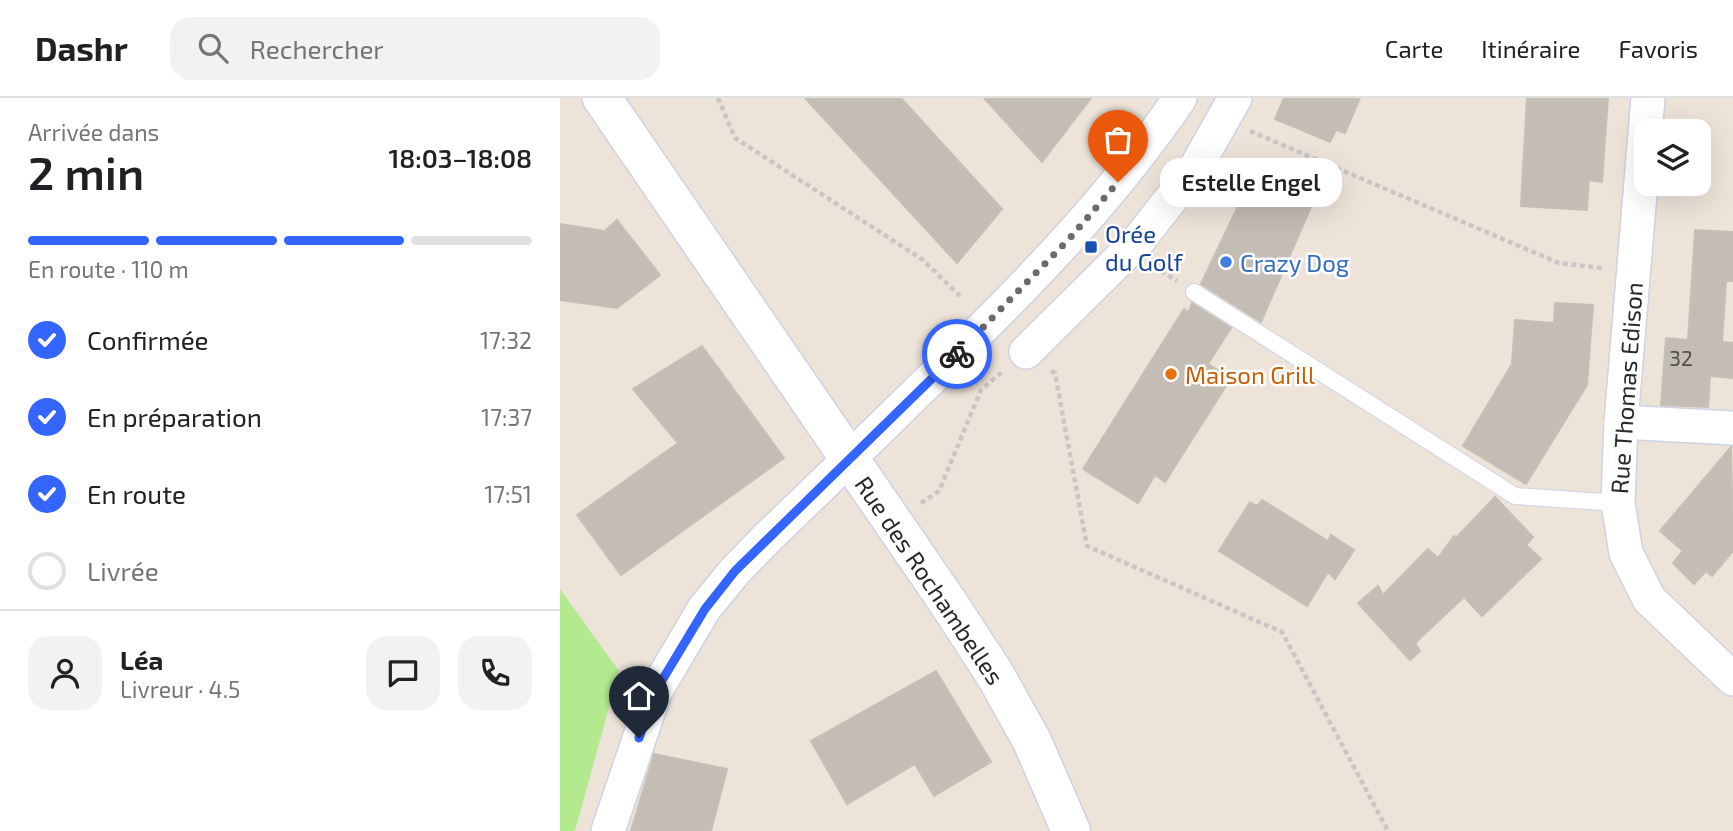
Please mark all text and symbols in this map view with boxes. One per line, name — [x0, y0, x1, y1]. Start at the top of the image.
search box — [170, 17, 660, 80]
text: Dashr — [35, 28, 128, 68]
icon: search — [194, 29, 232, 67]
text: Rechercher — [250, 33, 384, 64]
text: Carte — [1385, 34, 1443, 63]
text: Itinéraire — [1481, 34, 1580, 63]
text: Favoris — [1618, 34, 1698, 63]
pin — [1088, 110, 1148, 182]
text: Arrivée dans — [28, 118, 159, 146]
map controls — [1634, 119, 1711, 196]
button: layers — [1634, 119, 1711, 196]
icon: bag — [1099, 121, 1137, 159]
text: 18:03–18:08 — [388, 142, 532, 173]
text: 2 min — [28, 144, 144, 199]
callout: Estelle Engel — [1160, 158, 1342, 206]
text: Estelle Engel — [1182, 168, 1320, 196]
place label: Orée du Golf — [1105, 219, 1184, 276]
marker: Orée du Golf — [1083, 239, 1099, 255]
place label: Crazy Dog — [1240, 248, 1349, 277]
marker: Crazy Dog — [1218, 254, 1234, 270]
text: En route · 110 m — [28, 255, 189, 283]
street label: Rue Thomas Edison — [1604, 281, 1648, 495]
courier — [922, 319, 992, 389]
icon: check — [28, 321, 66, 359]
text: Confirmée — [87, 324, 209, 355]
text: 17:32 — [480, 326, 532, 354]
icon: bike — [938, 335, 976, 373]
house number: 32 — [1669, 345, 1693, 370]
place label: Maison Grill — [1185, 360, 1315, 389]
marker: Maison Grill — [1163, 366, 1179, 382]
icon: check — [28, 398, 66, 436]
text: En préparation — [87, 401, 262, 432]
text: 17:37 — [481, 403, 532, 431]
street label: Rue des Rochambelles — [849, 470, 1011, 690]
icon: check — [28, 475, 66, 513]
text: En route — [87, 478, 186, 509]
text: 17:51 — [484, 480, 532, 508]
text: Livrée — [87, 555, 159, 586]
button: person — [28, 636, 102, 710]
button: chat — [366, 636, 440, 710]
button: phone — [458, 636, 532, 710]
text: Léa — [120, 644, 163, 675]
pin — [609, 666, 669, 738]
text: Livreur · 4.5 — [120, 675, 240, 703]
icon: home — [620, 677, 658, 715]

